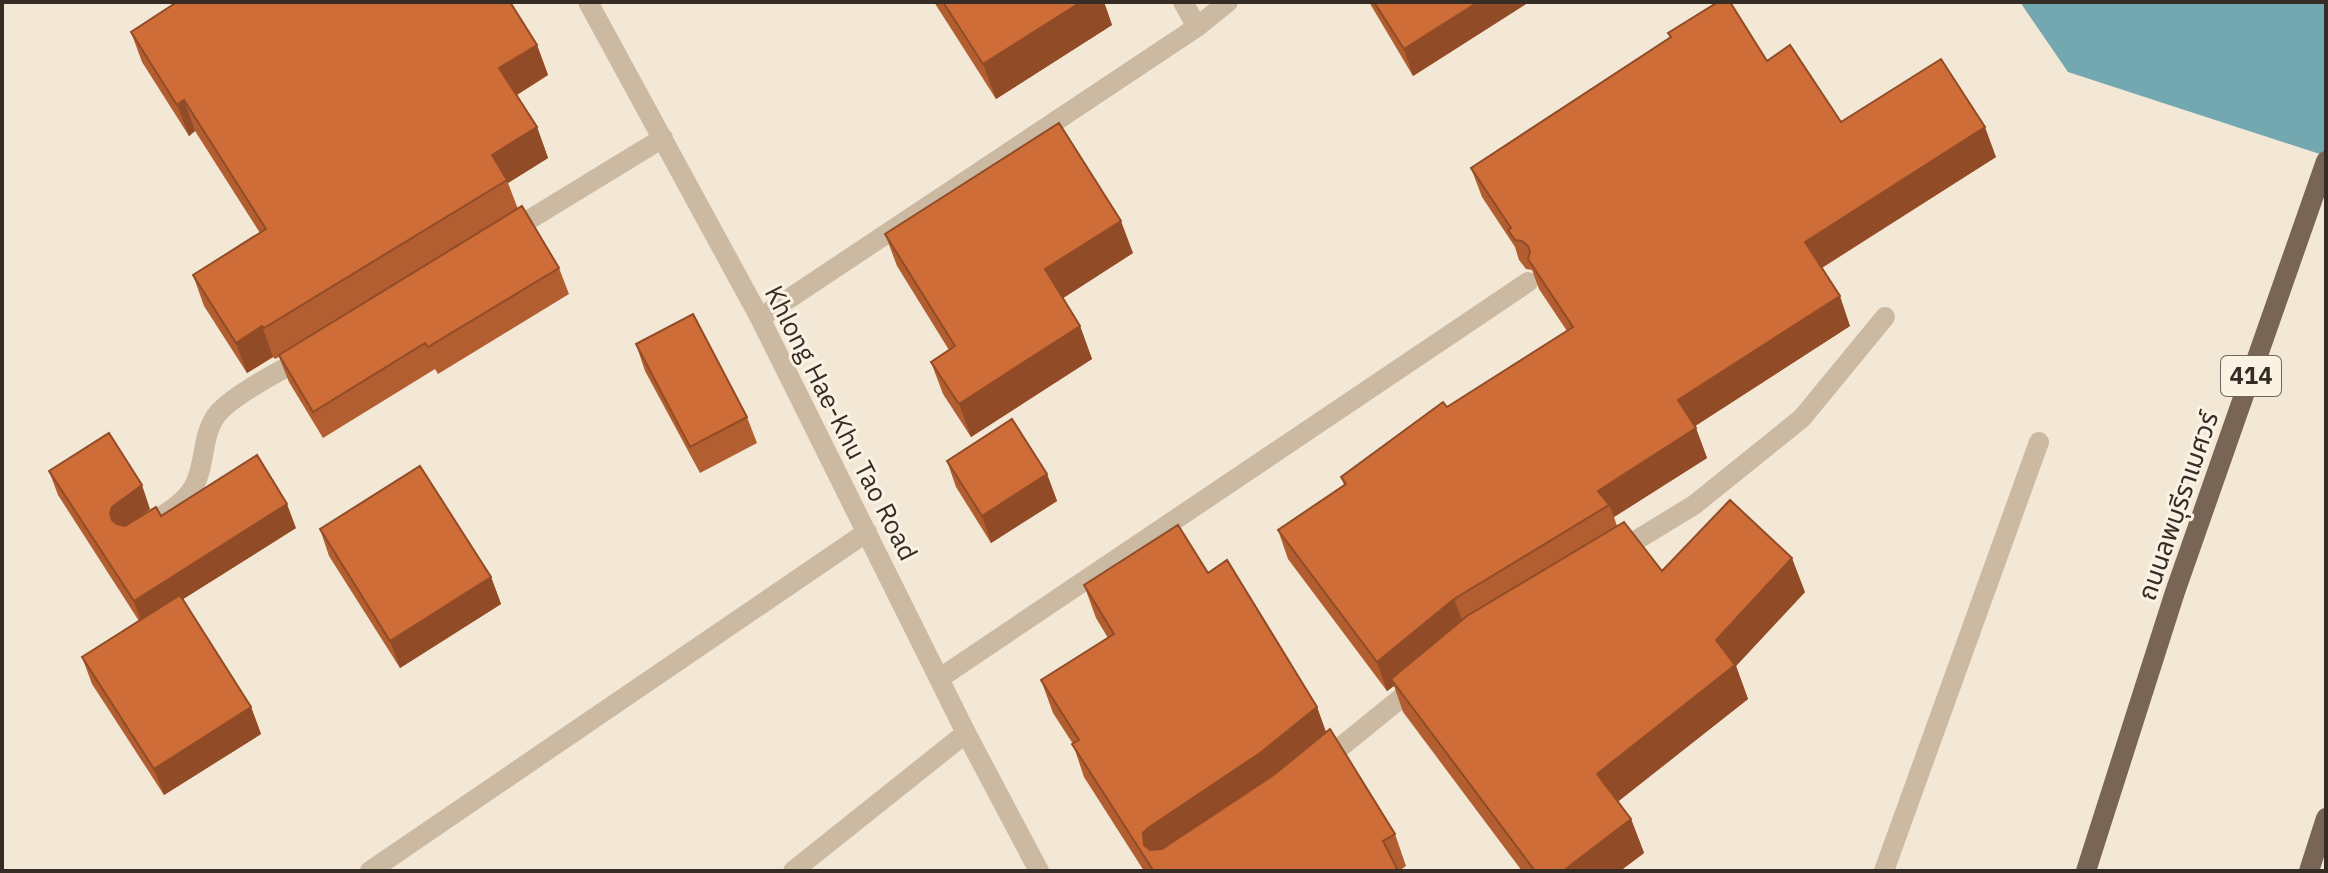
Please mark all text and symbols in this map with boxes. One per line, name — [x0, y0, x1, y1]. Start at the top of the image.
street label: Khlong Hae-Khu Tao Road — [758, 279, 926, 566]
road number: 414 — [2221, 356, 2281, 396]
street label: ถนนลพบุรีราเมศวร์ — [2129, 406, 2226, 605]

